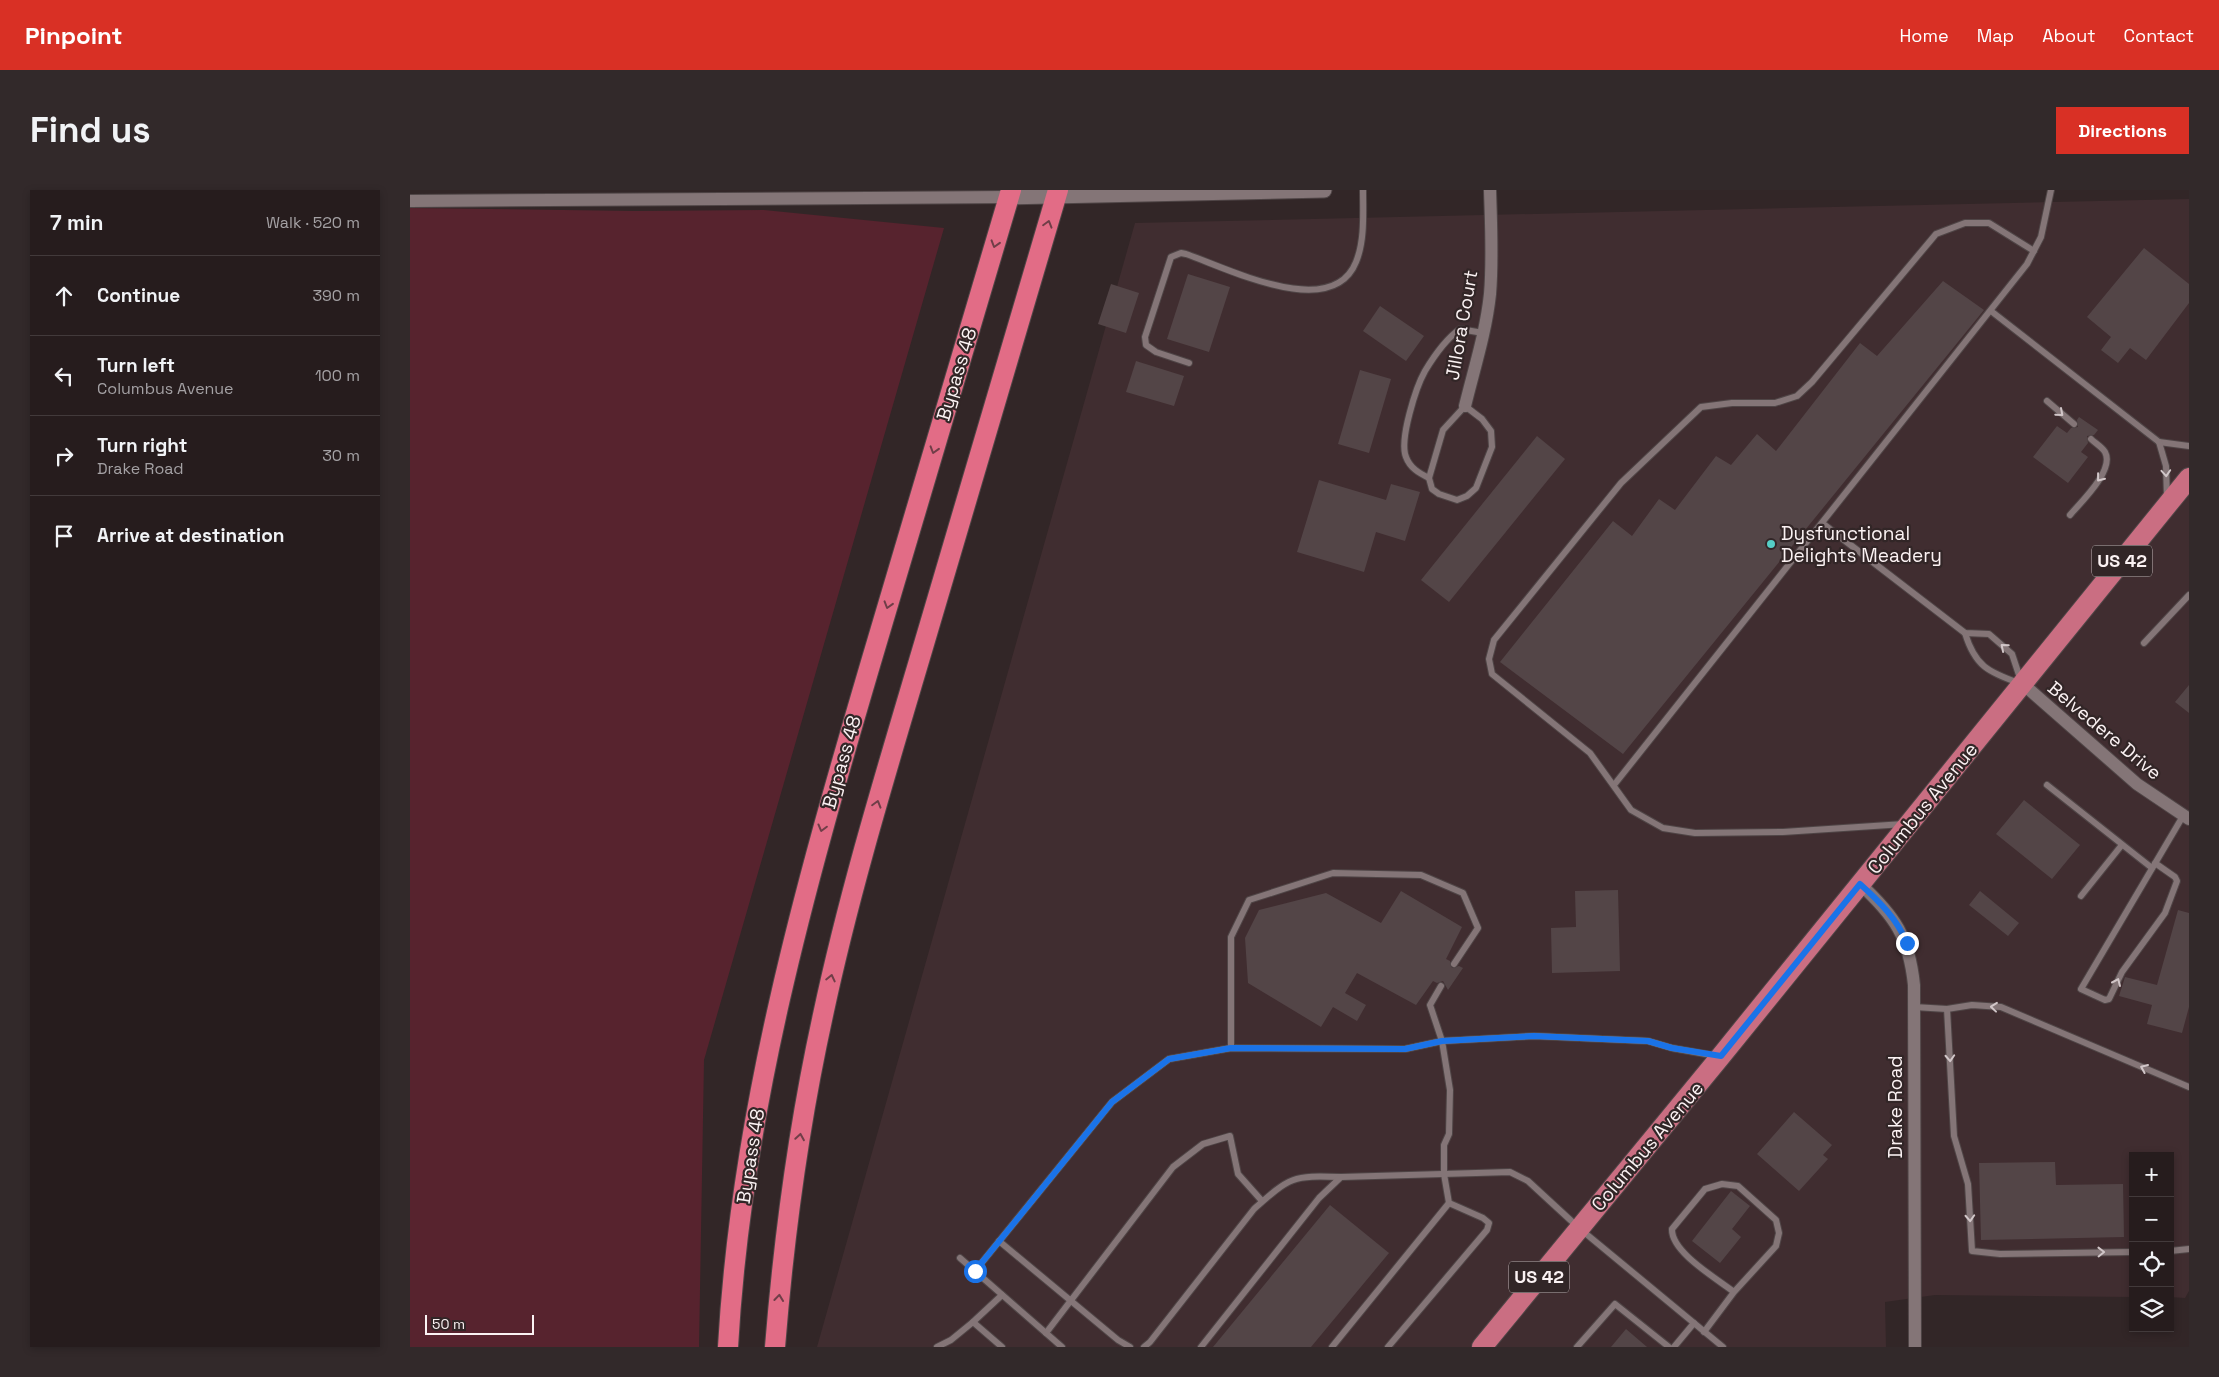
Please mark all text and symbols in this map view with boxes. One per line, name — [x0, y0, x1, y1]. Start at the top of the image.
text: Pinpoint — [25, 20, 122, 51]
text: Home — [1900, 24, 1949, 47]
text: Map — [1977, 24, 2014, 47]
text: About — [2042, 24, 2096, 47]
text: Contact — [2124, 24, 2194, 47]
button: Directions — [2056, 107, 2189, 154]
text: Find us — [30, 108, 151, 152]
text: 7 min — [50, 209, 103, 236]
text: Walk · 520 m — [266, 212, 360, 233]
one-way arrow — [1042, 221, 1052, 229]
one-way arrow — [991, 239, 1001, 247]
street label: Jillora Court — [1440, 268, 1483, 382]
icon: ahead — [50, 282, 78, 310]
text: Continue — [97, 283, 180, 308]
text: 390 m — [312, 285, 360, 306]
street label: Bypass 48 — [931, 325, 982, 424]
text: Turn left — [97, 353, 175, 378]
icon: left — [50, 362, 78, 390]
text: 100 m — [315, 365, 360, 386]
text: Columbus Avenue — [97, 378, 234, 399]
one-way arrow — [2055, 407, 2064, 416]
text: Turn right — [97, 433, 187, 458]
icon: right — [50, 442, 78, 470]
text: 30 m — [322, 445, 360, 466]
one-way arrow — [930, 445, 940, 453]
text: Drake Road — [97, 458, 184, 479]
one-way arrow — [2160, 469, 2171, 477]
one-way arrow — [2098, 472, 2106, 481]
place label: Dysfunctional Delights Meadery — [1781, 521, 1942, 568]
icon: arrive — [50, 522, 78, 550]
text: Arrive at destination — [97, 523, 285, 548]
marker: Dysfunctional Delights Meadery — [1765, 538, 1777, 550]
road number: US 42 — [2092, 546, 2152, 576]
one-way arrow — [883, 601, 893, 609]
one-way arrow — [2000, 643, 2009, 652]
street label: Belvedere Drive — [2042, 675, 2167, 785]
street label: Bypass 48 — [816, 713, 867, 812]
street label: Columbus Avenue — [1862, 737, 1983, 879]
one-way arrow — [871, 800, 881, 808]
one-way arrow — [817, 824, 828, 833]
route end — [1896, 932, 1919, 955]
one-way arrow — [826, 974, 836, 982]
one-way arrow — [2111, 978, 2122, 987]
one-way arrow — [1990, 1002, 1998, 1013]
one-way arrow — [1944, 1054, 1955, 1062]
street label: Drake Road — [1883, 1056, 1908, 1158]
one-way arrow — [2140, 1063, 2149, 1074]
street label: Columbus Avenue — [1586, 1076, 1709, 1216]
street label: Bypass 48 — [731, 1107, 770, 1205]
one-way arrow — [794, 1133, 804, 1142]
map controls — [2129, 1152, 2174, 1332]
button: + — [2129, 1152, 2174, 1197]
button: − — [2129, 1197, 2174, 1242]
one-way arrow — [1965, 1214, 1975, 1222]
button: locate — [2129, 1242, 2174, 1287]
one-way arrow — [2098, 1247, 2106, 1258]
route start — [964, 1260, 987, 1283]
road number: US 42 — [1509, 1262, 1569, 1292]
button: layers — [2129, 1287, 2174, 1332]
one-way arrow — [773, 1294, 784, 1302]
scale bar — [425, 1312, 534, 1335]
text: 50 m — [432, 1315, 465, 1333]

